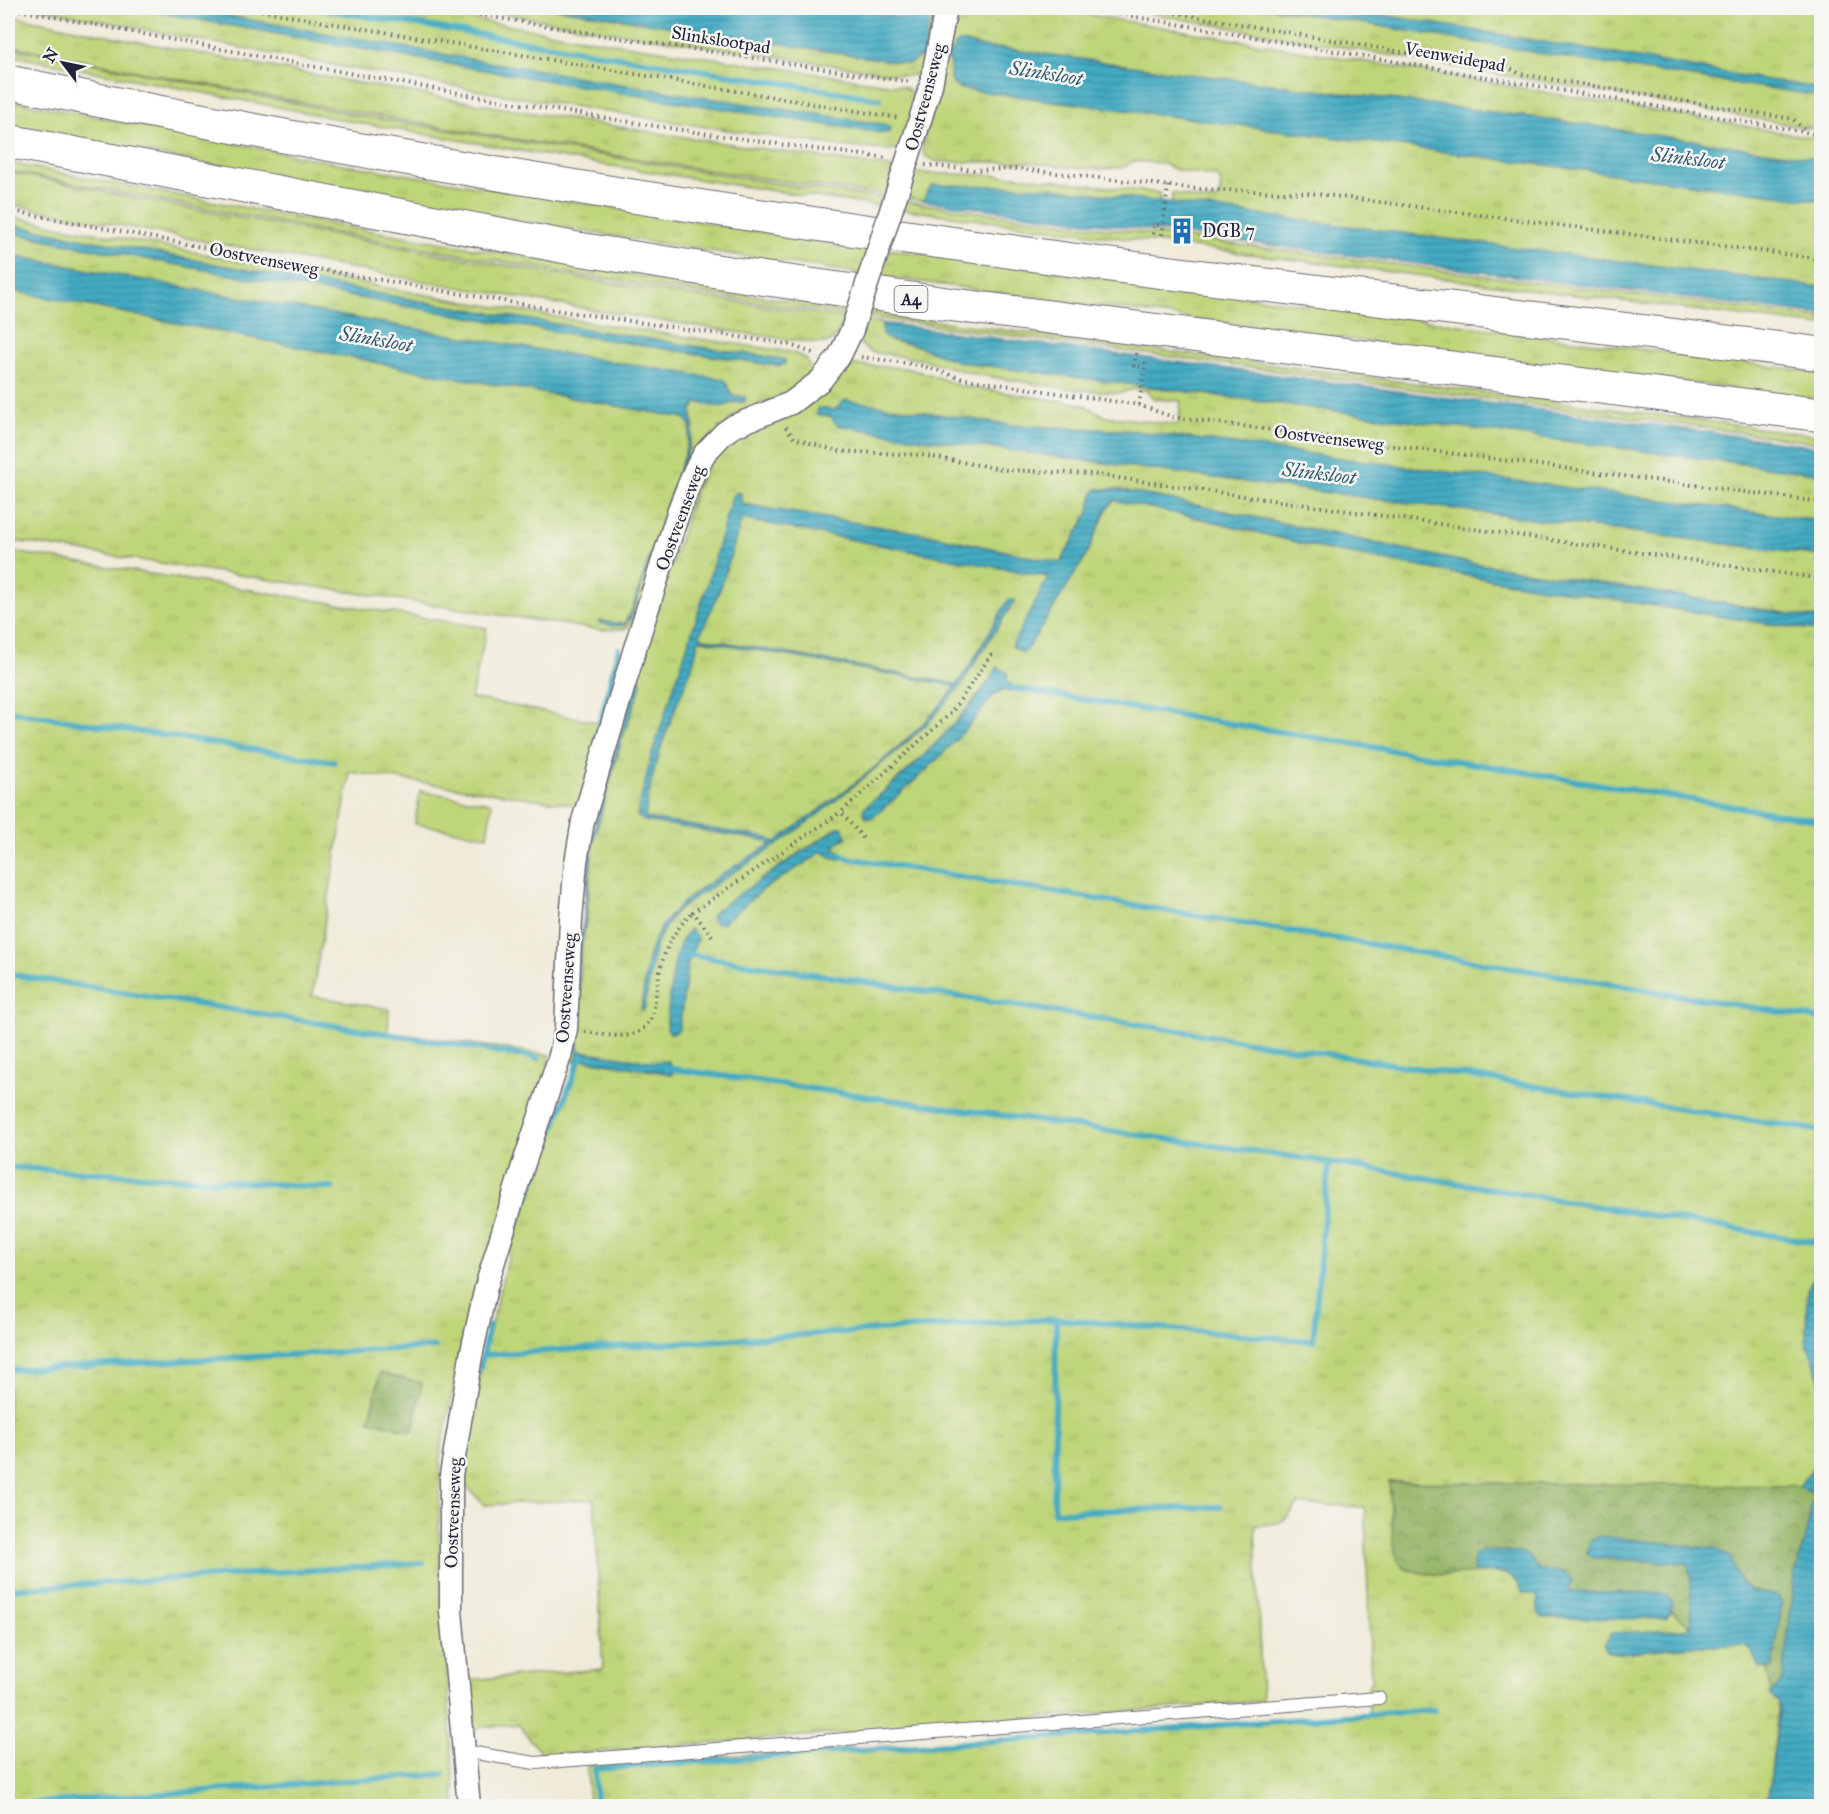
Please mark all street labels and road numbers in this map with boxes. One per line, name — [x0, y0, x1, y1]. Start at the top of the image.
street label: Slinkslootpad — [670, 21, 772, 59]
street label: Veenweidepad — [1402, 37, 1507, 77]
street label: Oostveenseweg — [900, 40, 951, 154]
street label: Oostveenseweg — [207, 238, 321, 281]
road number: A4 — [894, 286, 928, 312]
street label: Oostveenseweg — [1273, 420, 1386, 457]
street label: Oostveenseweg — [651, 462, 710, 574]
street label: Oostveenseweg — [551, 931, 582, 1044]
street label: Oostveenseweg — [440, 1457, 467, 1569]

